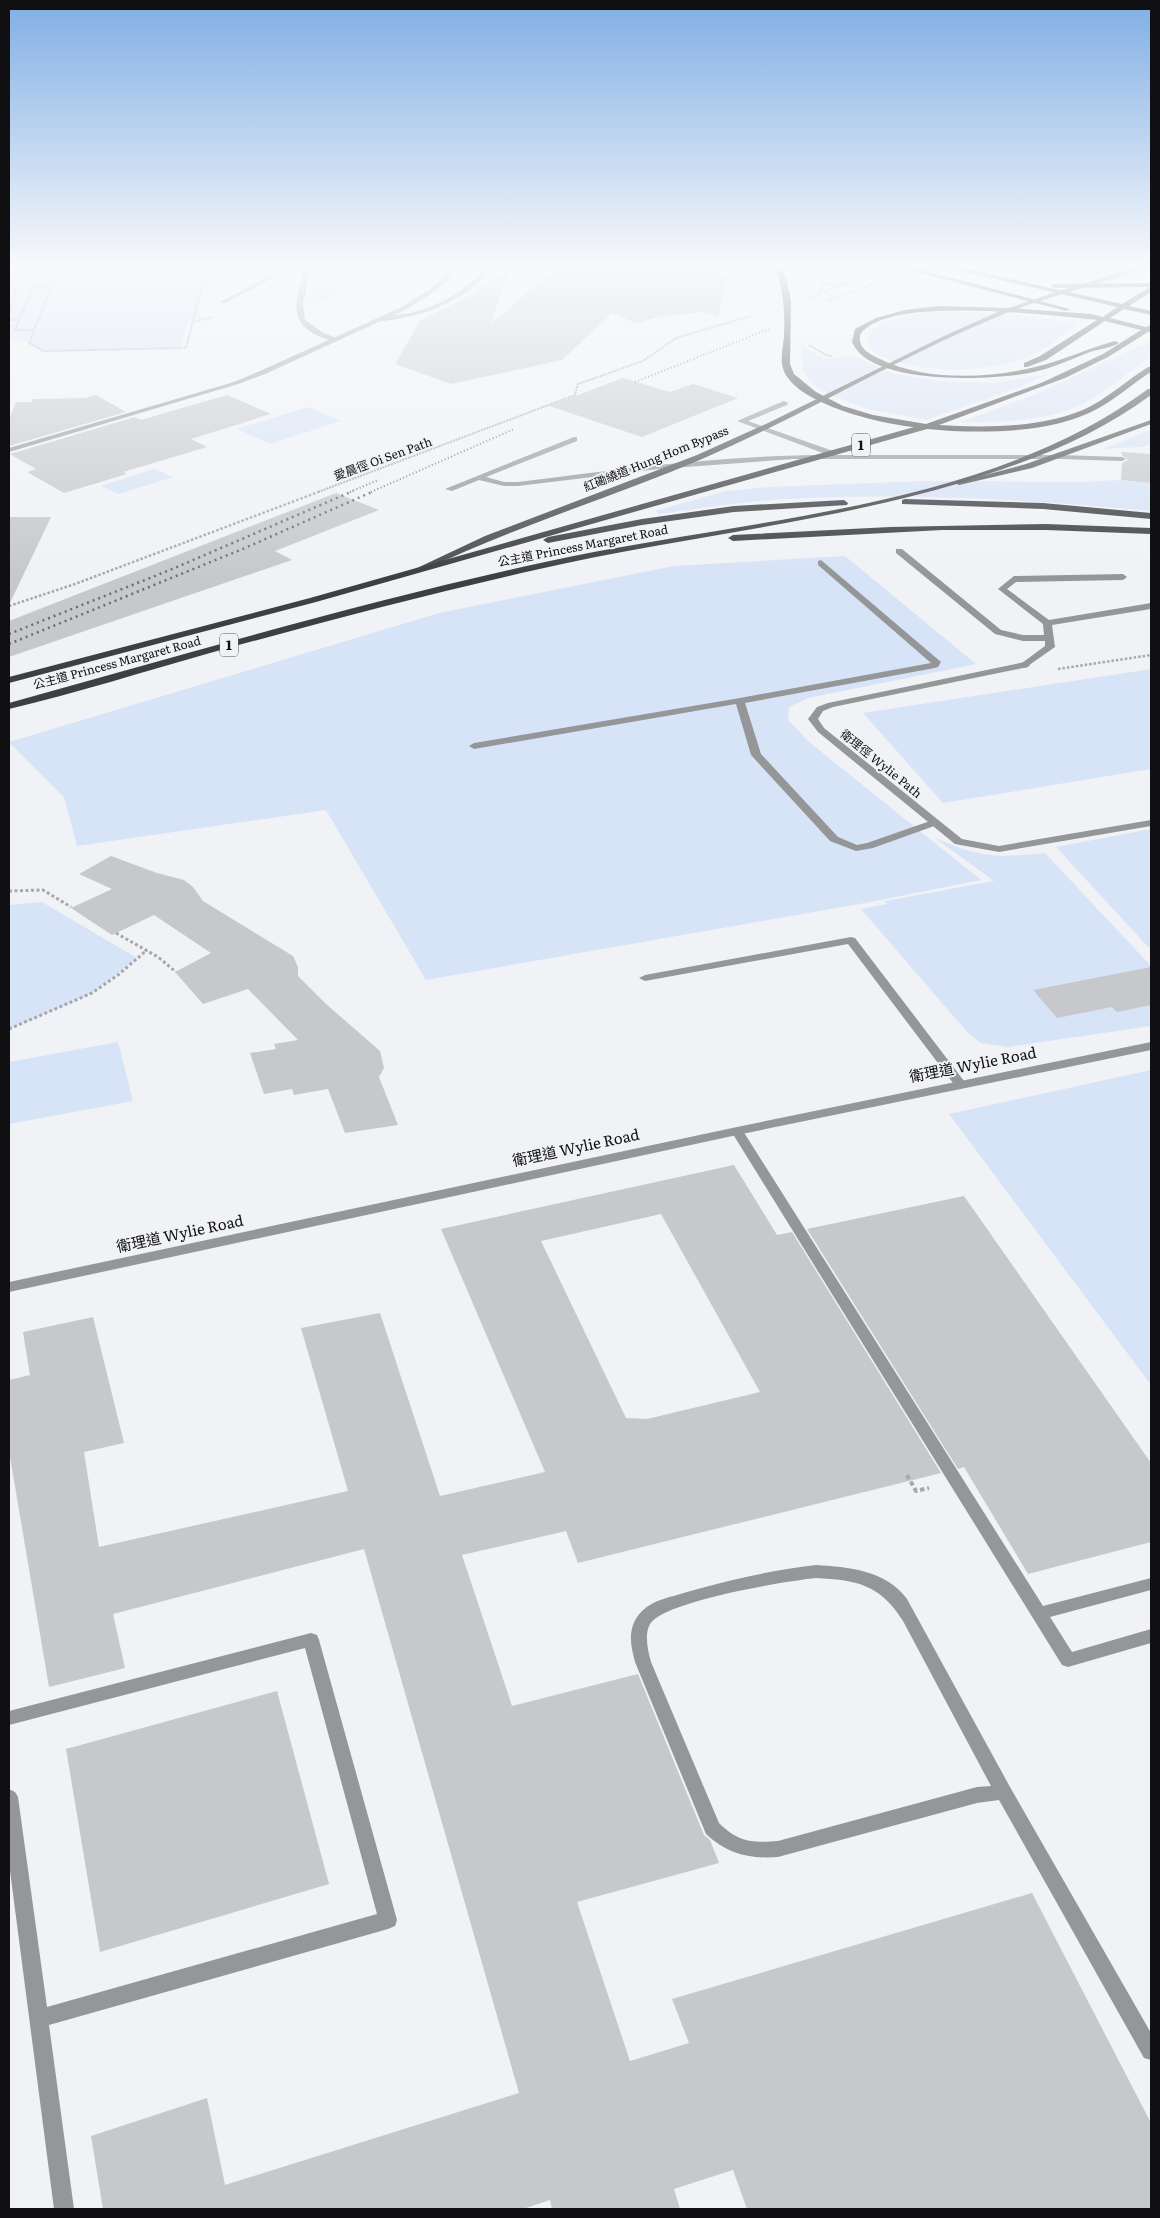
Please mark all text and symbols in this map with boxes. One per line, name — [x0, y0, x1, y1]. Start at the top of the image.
street label: 紅磡繞道 Hung Hom Bypass — [580, 420, 731, 495]
street label: 愛晨徑 Oi Sen Path — [331, 432, 434, 484]
road number: 1 — [852, 434, 870, 456]
street label: 公主道 Princess Margaret Road — [496, 520, 670, 570]
street label: 公主道 Princess Margaret Road — [31, 631, 203, 693]
road number: 1 — [220, 634, 238, 656]
street label: 衛理徑 Wylie Path — [837, 725, 926, 802]
street label: 衛理道 Wylie Road — [907, 1040, 1038, 1087]
street label: 衛理道 Wylie Road — [510, 1122, 641, 1171]
street label: 衛理道 Wylie Road — [114, 1208, 245, 1257]

